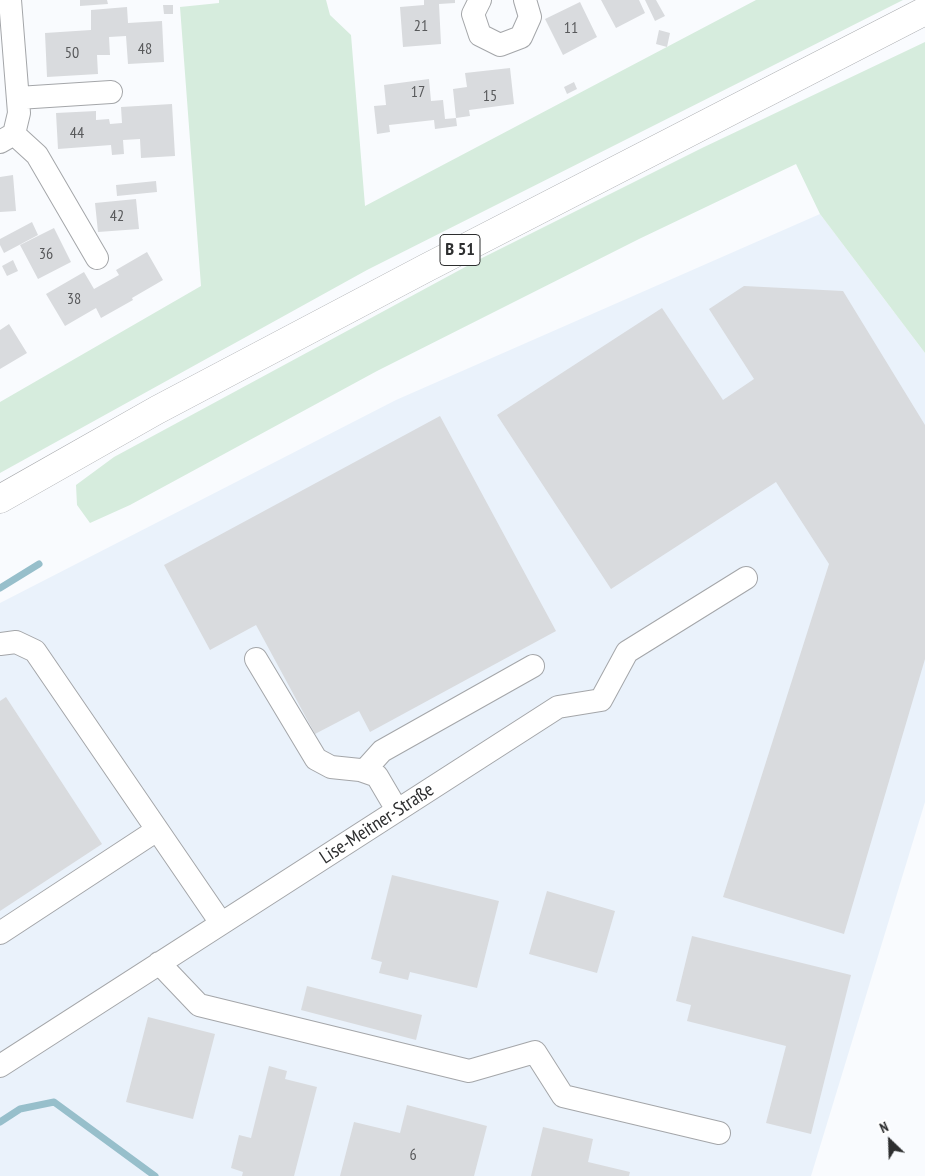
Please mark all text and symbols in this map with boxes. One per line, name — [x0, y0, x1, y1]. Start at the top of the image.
house number: 21 — [414, 16, 428, 36]
house number: 11 — [564, 18, 578, 38]
house number: 48 — [138, 39, 152, 59]
house number: 50 — [65, 43, 79, 63]
house number: 17 — [411, 82, 425, 102]
house number: 15 — [483, 86, 497, 106]
house number: 44 — [70, 123, 84, 143]
house number: 42 — [110, 206, 124, 226]
road number: B 51 — [440, 234, 480, 266]
house number: 36 — [39, 244, 53, 264]
house number: 38 — [67, 289, 81, 309]
street label: Lise-Meitner-Straße — [316, 779, 438, 869]
north arrow — [865, 1116, 915, 1166]
text: N — [877, 1118, 891, 1137]
house number: 6 — [409, 1145, 417, 1165]

